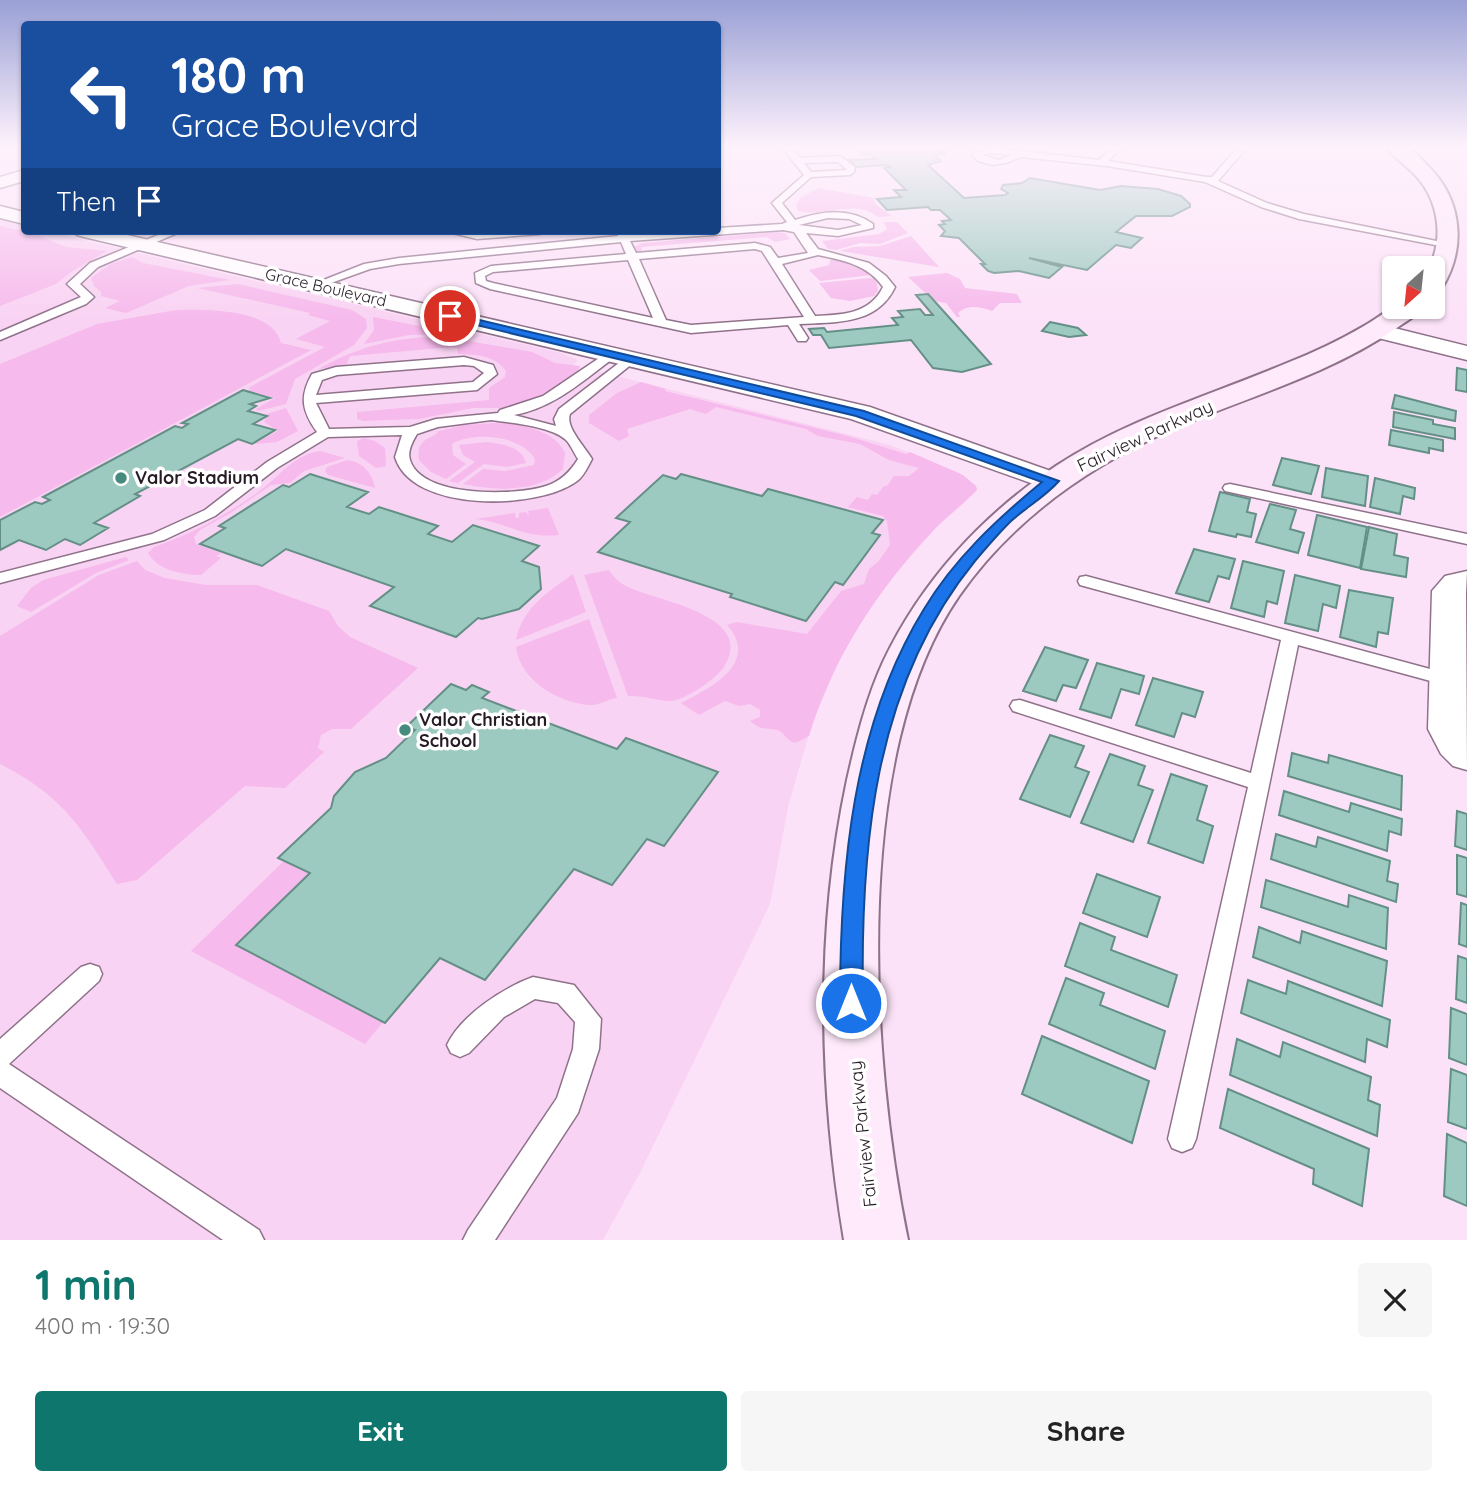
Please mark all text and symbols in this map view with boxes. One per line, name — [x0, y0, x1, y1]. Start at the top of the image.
text: 180 m — [171, 44, 306, 105]
icon: left — [56, 49, 147, 140]
text: Grace Boulevard — [171, 105, 419, 145]
icon: arrive — [130, 182, 168, 220]
text: Then — [56, 185, 116, 218]
north arrow — [1382, 256, 1446, 318]
map controls — [1382, 256, 1445, 319]
street label: Grace Boulevard — [263, 263, 389, 311]
pin — [420, 286, 480, 346]
icon: arrive — [431, 297, 469, 335]
street label: Fairview Parkway — [1073, 394, 1216, 477]
place label: Valor Stadium — [135, 466, 259, 489]
marker: Valor Stadium — [113, 470, 129, 486]
place label: Valor Christian School — [419, 708, 547, 752]
marker: Valor Christian School — [397, 722, 413, 738]
position arrow — [814, 966, 888, 1040]
street label: Fairview Parkway — [843, 1060, 882, 1208]
text: 1 min — [35, 1258, 137, 1311]
button: close — [1358, 1263, 1432, 1337]
text: 400 m · 19:30 — [35, 1311, 170, 1340]
button: Exit — [35, 1391, 727, 1471]
button: Share — [741, 1391, 1432, 1471]

